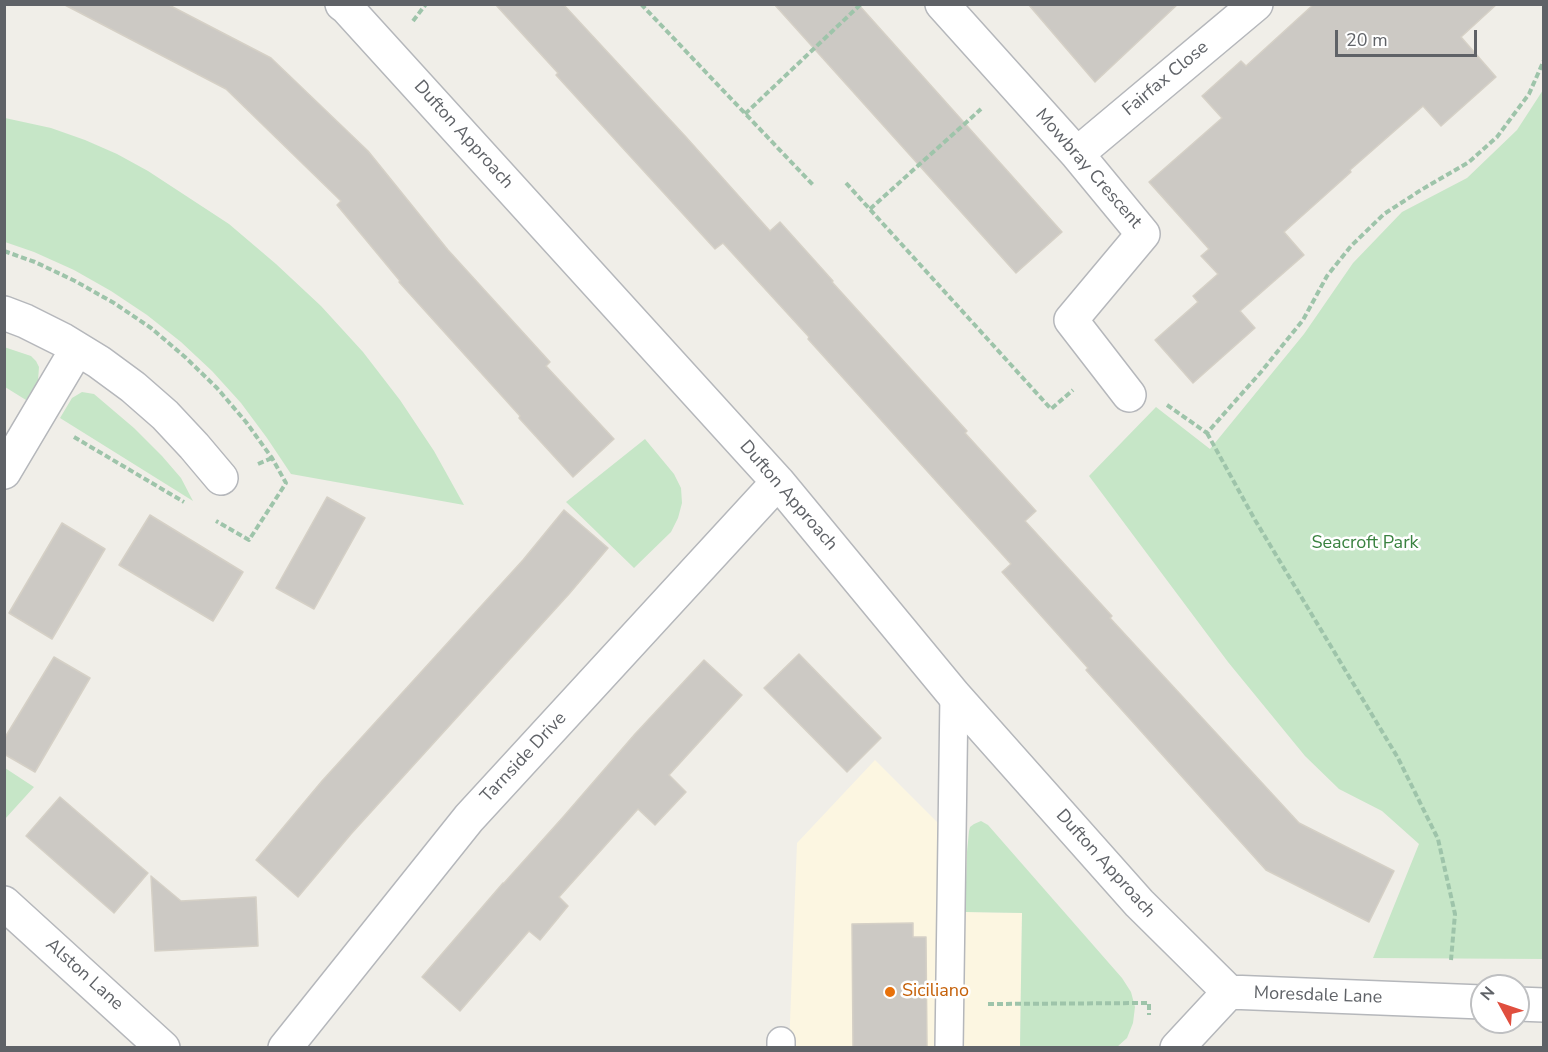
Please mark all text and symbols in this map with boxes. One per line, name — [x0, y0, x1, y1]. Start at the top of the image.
scale bar — [1338, 18, 1480, 56]
text: 20 m — [1346, 28, 1388, 52]
street label: Fairfax Close — [1119, 37, 1213, 121]
street label: Dufton Approach — [409, 76, 517, 194]
street label: Mowbray Crescent — [1030, 105, 1146, 233]
street label: Dufton Approach — [734, 437, 842, 555]
park label: Seacroft Park — [1311, 533, 1419, 555]
street label: Tarnside Drive — [477, 708, 571, 808]
street label: Dufton Approach — [1051, 805, 1159, 923]
street label: Alston Lane — [41, 934, 127, 1016]
north arrow — [1470, 974, 1530, 1034]
place label: Siciliano — [902, 981, 969, 1003]
text: N — [1475, 982, 1500, 1005]
street label: Moresdale Lane — [1253, 983, 1383, 1009]
marker: Siciliano — [883, 985, 897, 999]

